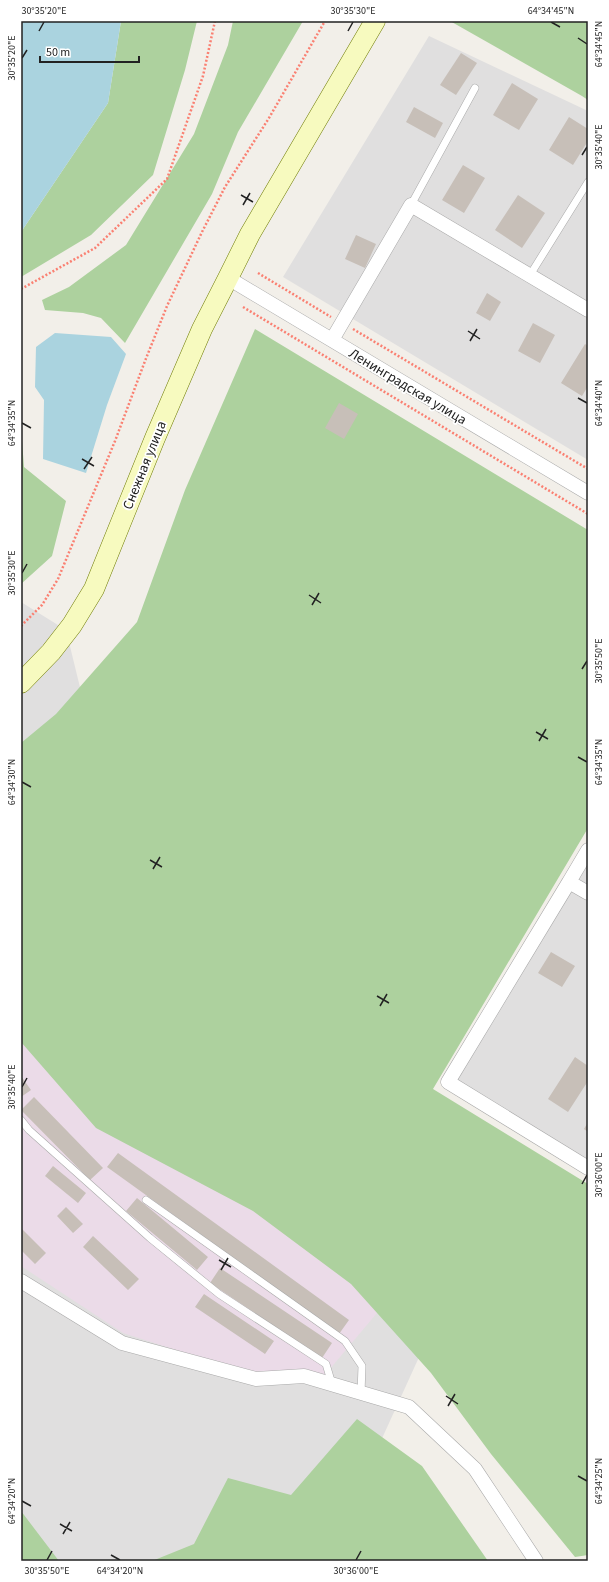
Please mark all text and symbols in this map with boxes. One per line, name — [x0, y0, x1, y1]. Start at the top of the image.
text: 30°35'20"E — [21, 4, 67, 18]
text: 30°35'30"E — [330, 4, 376, 18]
text: 64°34'45"N — [528, 4, 574, 18]
text: 64°34'45"N — [592, 21, 606, 67]
text: 30°35'20"E — [5, 35, 19, 81]
scale bar — [40, 38, 139, 64]
text: 50 m — [46, 44, 70, 61]
text: 30°35'40"E — [592, 124, 606, 170]
street label: Ленинградская улица — [345, 344, 470, 430]
text: 64°34'40"N — [592, 380, 606, 426]
text: 64°34'35"N — [5, 400, 19, 446]
street label: Снежная улица — [118, 418, 172, 513]
text: 30°35'30"E — [5, 550, 19, 596]
text: 30°35'50"E — [592, 638, 606, 684]
text: 64°34'35"N — [592, 739, 606, 785]
text: 64°34'30"N — [5, 759, 19, 805]
text: 30°35'40"E — [5, 1064, 19, 1110]
text: 30°36'00"E — [592, 1152, 606, 1198]
text: 64°34'25"N — [592, 1458, 606, 1504]
text: 64°34'20"N — [5, 1478, 19, 1524]
text: 30°35'50"E — [24, 1564, 70, 1578]
text: 64°34'20"N — [97, 1564, 143, 1578]
text: 30°36'00"E — [333, 1564, 379, 1578]

